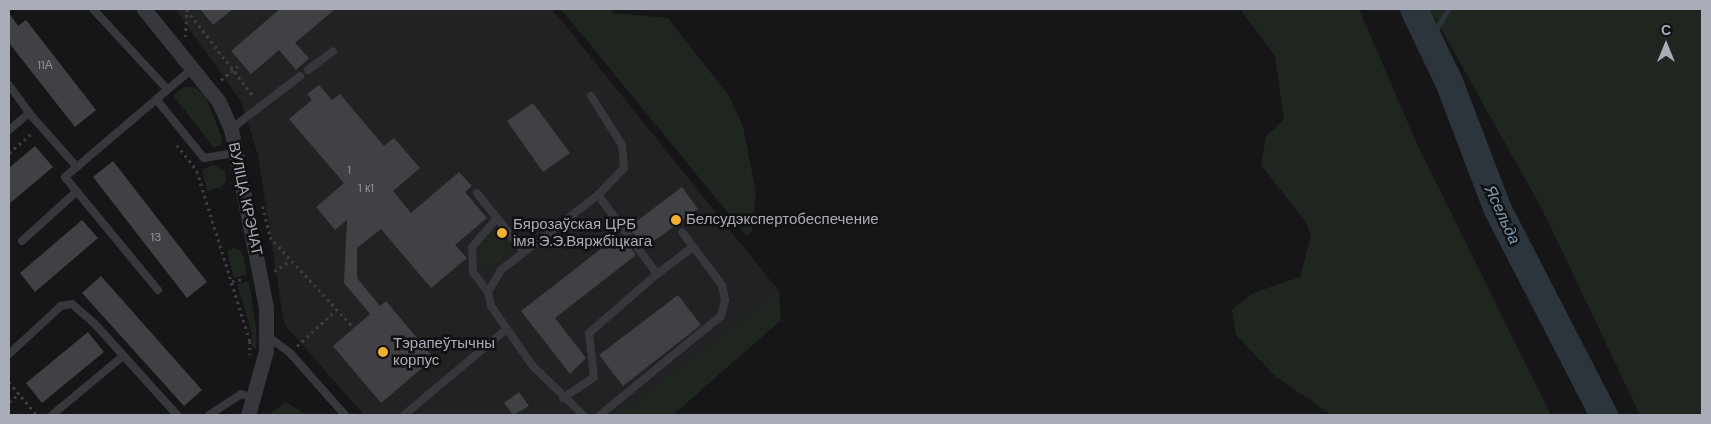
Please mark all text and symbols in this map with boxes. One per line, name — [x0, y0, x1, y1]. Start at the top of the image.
north arrow — [1641, 20, 1691, 70]
text: С — [1661, 21, 1671, 39]
house number: 11А — [37, 59, 53, 73]
street label: ВУЛІЦА КРЭЧАТ — [224, 141, 266, 257]
house number: 1 — [347, 164, 351, 178]
house number: 1 к1 — [358, 182, 374, 196]
water label: Ясельда — [1480, 183, 1524, 247]
place label: Белсудэкспертобеспечение — [686, 211, 879, 229]
marker: Белсудэкспертобеспечение — [670, 214, 682, 226]
place label: Бярозаўская ЦРБ імя Э.Э.Вяржбіцкага — [513, 215, 652, 250]
marker: Бярозаўская ЦРБ імя Э.Э.Вяржбіцкага — [495, 226, 509, 240]
house number: 13 — [151, 231, 161, 245]
place label: Тэрапеўтычны корпус — [393, 334, 495, 369]
marker: Тэрапеўтычны корпус — [377, 346, 389, 358]

